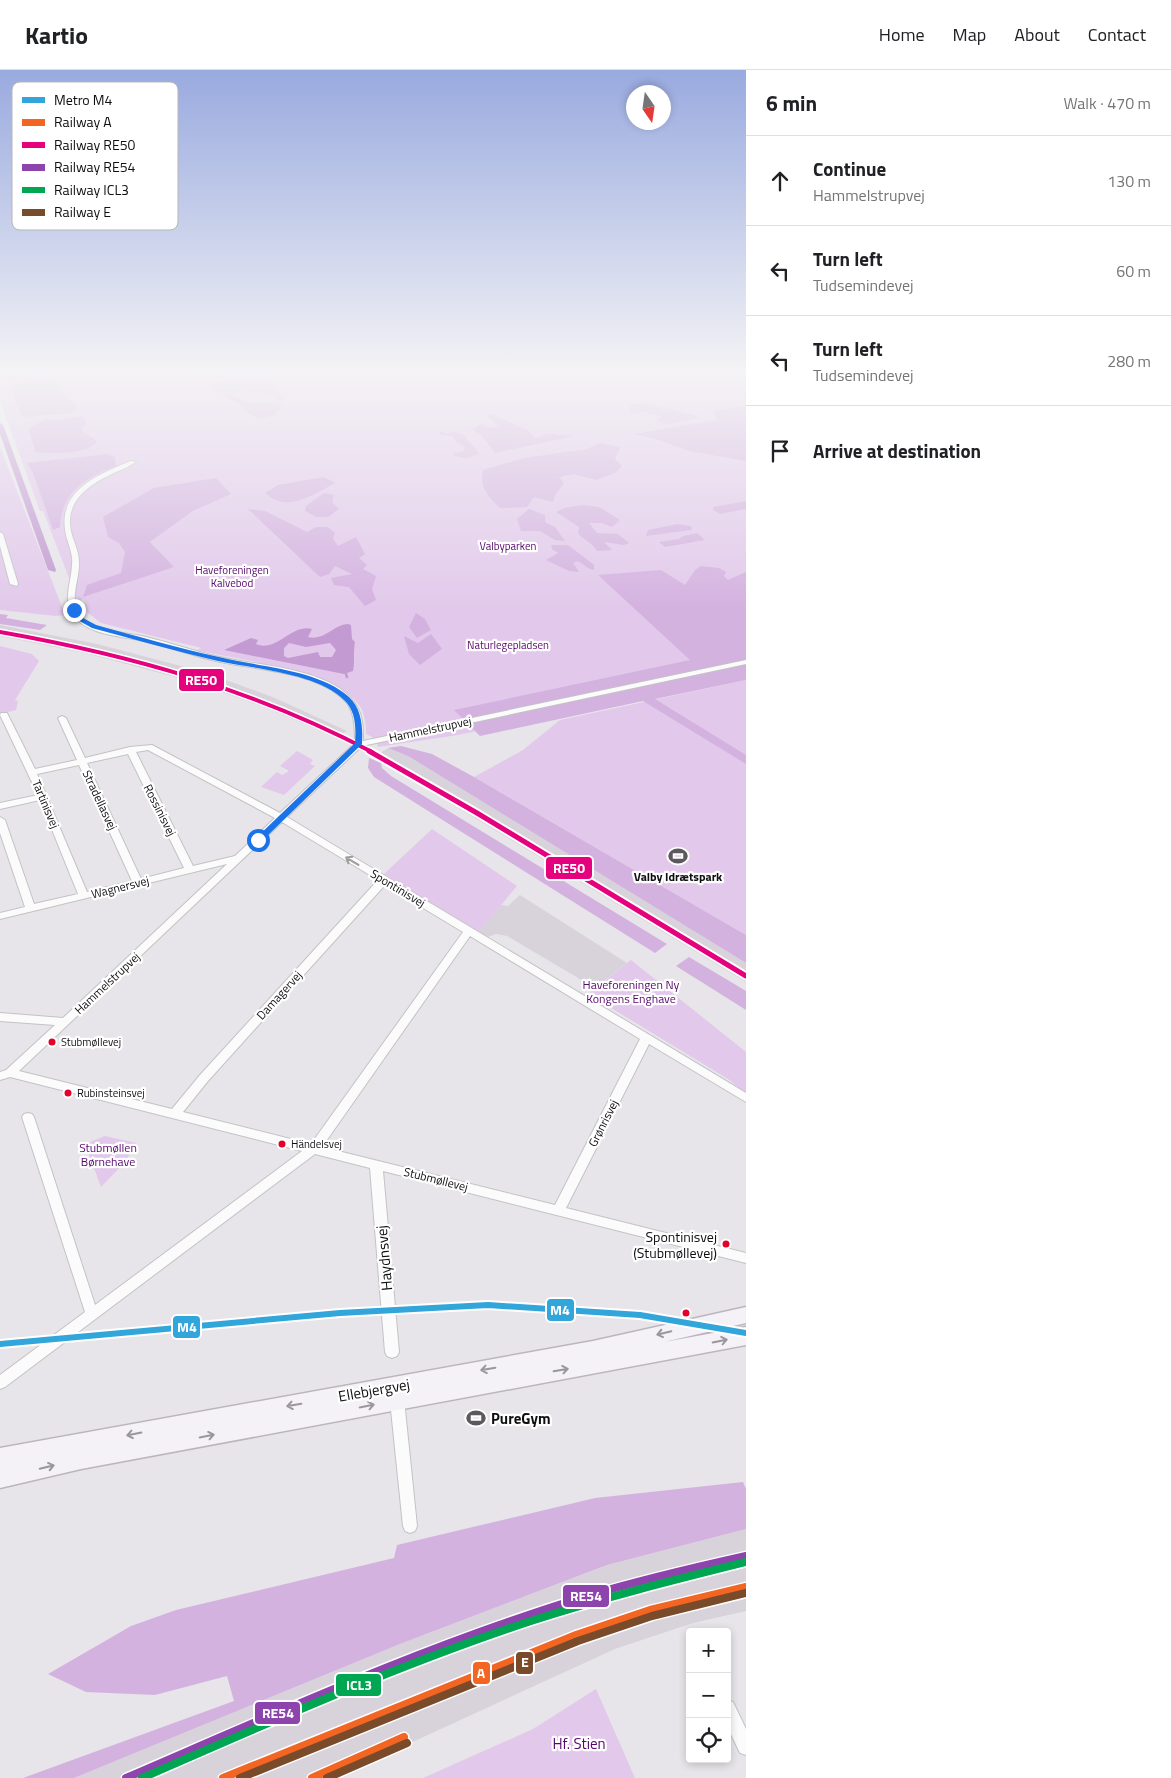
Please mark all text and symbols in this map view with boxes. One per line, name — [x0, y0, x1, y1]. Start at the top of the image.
text: Kartio — [25, 17, 88, 53]
text: Home — [879, 21, 925, 48]
text: Map — [953, 21, 986, 48]
text: About — [1014, 21, 1060, 48]
text: Contact — [1088, 21, 1146, 48]
legend — [12, 82, 178, 230]
north arrow — [626, 85, 671, 130]
text: 6 min — [766, 87, 817, 119]
text: Metro M4 — [54, 89, 113, 110]
text: Walk · 470 m — [1063, 91, 1151, 115]
text: Railway A — [54, 111, 112, 132]
text: Railway RE50 — [54, 134, 136, 155]
text: Continue — [813, 154, 886, 183]
text: Railway RE54 — [54, 156, 136, 177]
icon: ahead — [766, 167, 794, 195]
text: 130 m — [1107, 169, 1151, 193]
text: Railway ICL3 — [54, 179, 129, 200]
text: Hammelstrupvej — [813, 183, 925, 207]
text: Railway E — [54, 201, 111, 222]
text: Turn left — [813, 244, 883, 273]
icon: left — [766, 257, 794, 285]
text: 60 m — [1116, 259, 1151, 283]
text: Tudsemindevej — [813, 273, 914, 297]
text: Turn left — [813, 334, 883, 363]
icon: left — [766, 347, 794, 375]
text: 280 m — [1107, 349, 1151, 373]
text: Tudsemindevej — [813, 363, 914, 387]
text: Arrive at destination — [813, 436, 981, 465]
icon: arrive — [766, 437, 794, 465]
park label: Valbyparken — [480, 538, 537, 554]
park label: Haveforeningen Kalvebod — [195, 562, 269, 591]
route end — [63, 599, 86, 622]
park label: Naturlegepladsen — [467, 637, 549, 653]
line badge: RE50 — [178, 668, 225, 692]
text: RE50 — [185, 669, 217, 690]
street label: Hammelstrupvej — [387, 711, 473, 747]
street label: Stradellasvej — [78, 767, 122, 833]
street label: Tartinisvej — [27, 777, 65, 831]
street label: Rossinisvej — [139, 781, 181, 839]
route start — [247, 829, 270, 852]
sports icon: Valby Idrætspark — [667, 845, 689, 867]
one-way arrow — [346, 855, 360, 865]
line badge: RE50 — [545, 856, 593, 880]
text: RE50 — [553, 857, 585, 878]
street label: Spontinisvej — [367, 864, 429, 912]
place label: Valby Idrætspark — [634, 867, 723, 886]
street label: Wagnersvej — [89, 871, 151, 903]
street label: Hammelstrupvej — [70, 947, 144, 1019]
street label: Damagervej — [252, 966, 306, 1024]
park label: Haveforeningen Ny Kongens Enghave — [583, 975, 680, 1008]
place label: Stubmøllevej — [61, 1034, 121, 1050]
marker: Stubmøllevej — [47, 1037, 57, 1047]
place label: Rubinsteinsvej — [77, 1085, 145, 1101]
marker: Rubinsteinsvej — [63, 1088, 73, 1098]
street label: Grønrisvej — [583, 1096, 623, 1150]
place label: Händelsvej — [291, 1136, 342, 1152]
park label: Stubmøllen Børnehave — [79, 1138, 137, 1171]
marker: Händelsvej — [277, 1139, 287, 1149]
street label: Stubmøllevej — [402, 1162, 470, 1196]
street label: Haydnsvej — [370, 1224, 398, 1292]
place label: Spontinisvej (Stubmøllevej) — [633, 1226, 717, 1263]
marker: Spontinisvej (Stubmøllevej) — [721, 1239, 731, 1249]
line badge: M4 — [546, 1298, 575, 1322]
text: M4 — [550, 1299, 570, 1320]
unlabelled marker — [681, 1308, 691, 1318]
line badge: M4 — [172, 1315, 201, 1339]
text: M4 — [177, 1316, 197, 1337]
one-way arrow — [657, 1329, 673, 1338]
one-way arrow — [711, 1335, 727, 1345]
one-way arrow — [480, 1365, 496, 1375]
one-way arrow — [552, 1365, 568, 1375]
street label: Ellebjergvej — [336, 1372, 412, 1408]
one-way arrow — [286, 1400, 302, 1410]
one-way arrow — [358, 1401, 374, 1410]
sports icon: PureGym — [465, 1407, 487, 1429]
place label: PureGym — [491, 1407, 551, 1430]
one-way arrow — [126, 1430, 142, 1439]
one-way arrow — [198, 1430, 214, 1440]
one-way arrow — [39, 1462, 55, 1471]
line badge: RE54 — [562, 1584, 610, 1608]
text: RE54 — [570, 1585, 602, 1606]
map controls — [686, 1628, 731, 1763]
button: + — [686, 1628, 731, 1673]
line badge: E — [515, 1651, 534, 1675]
text: E — [521, 1651, 529, 1672]
line badge: A — [472, 1661, 491, 1685]
text: A — [477, 1662, 486, 1683]
line badge: ICL3 — [335, 1673, 382, 1697]
button: − — [686, 1673, 731, 1718]
text: ICL3 — [346, 1674, 372, 1695]
line badge: RE54 — [254, 1701, 301, 1725]
text: RE54 — [262, 1702, 294, 1723]
button: locate — [686, 1718, 731, 1763]
park label: Hf. Stien — [552, 1732, 606, 1755]

